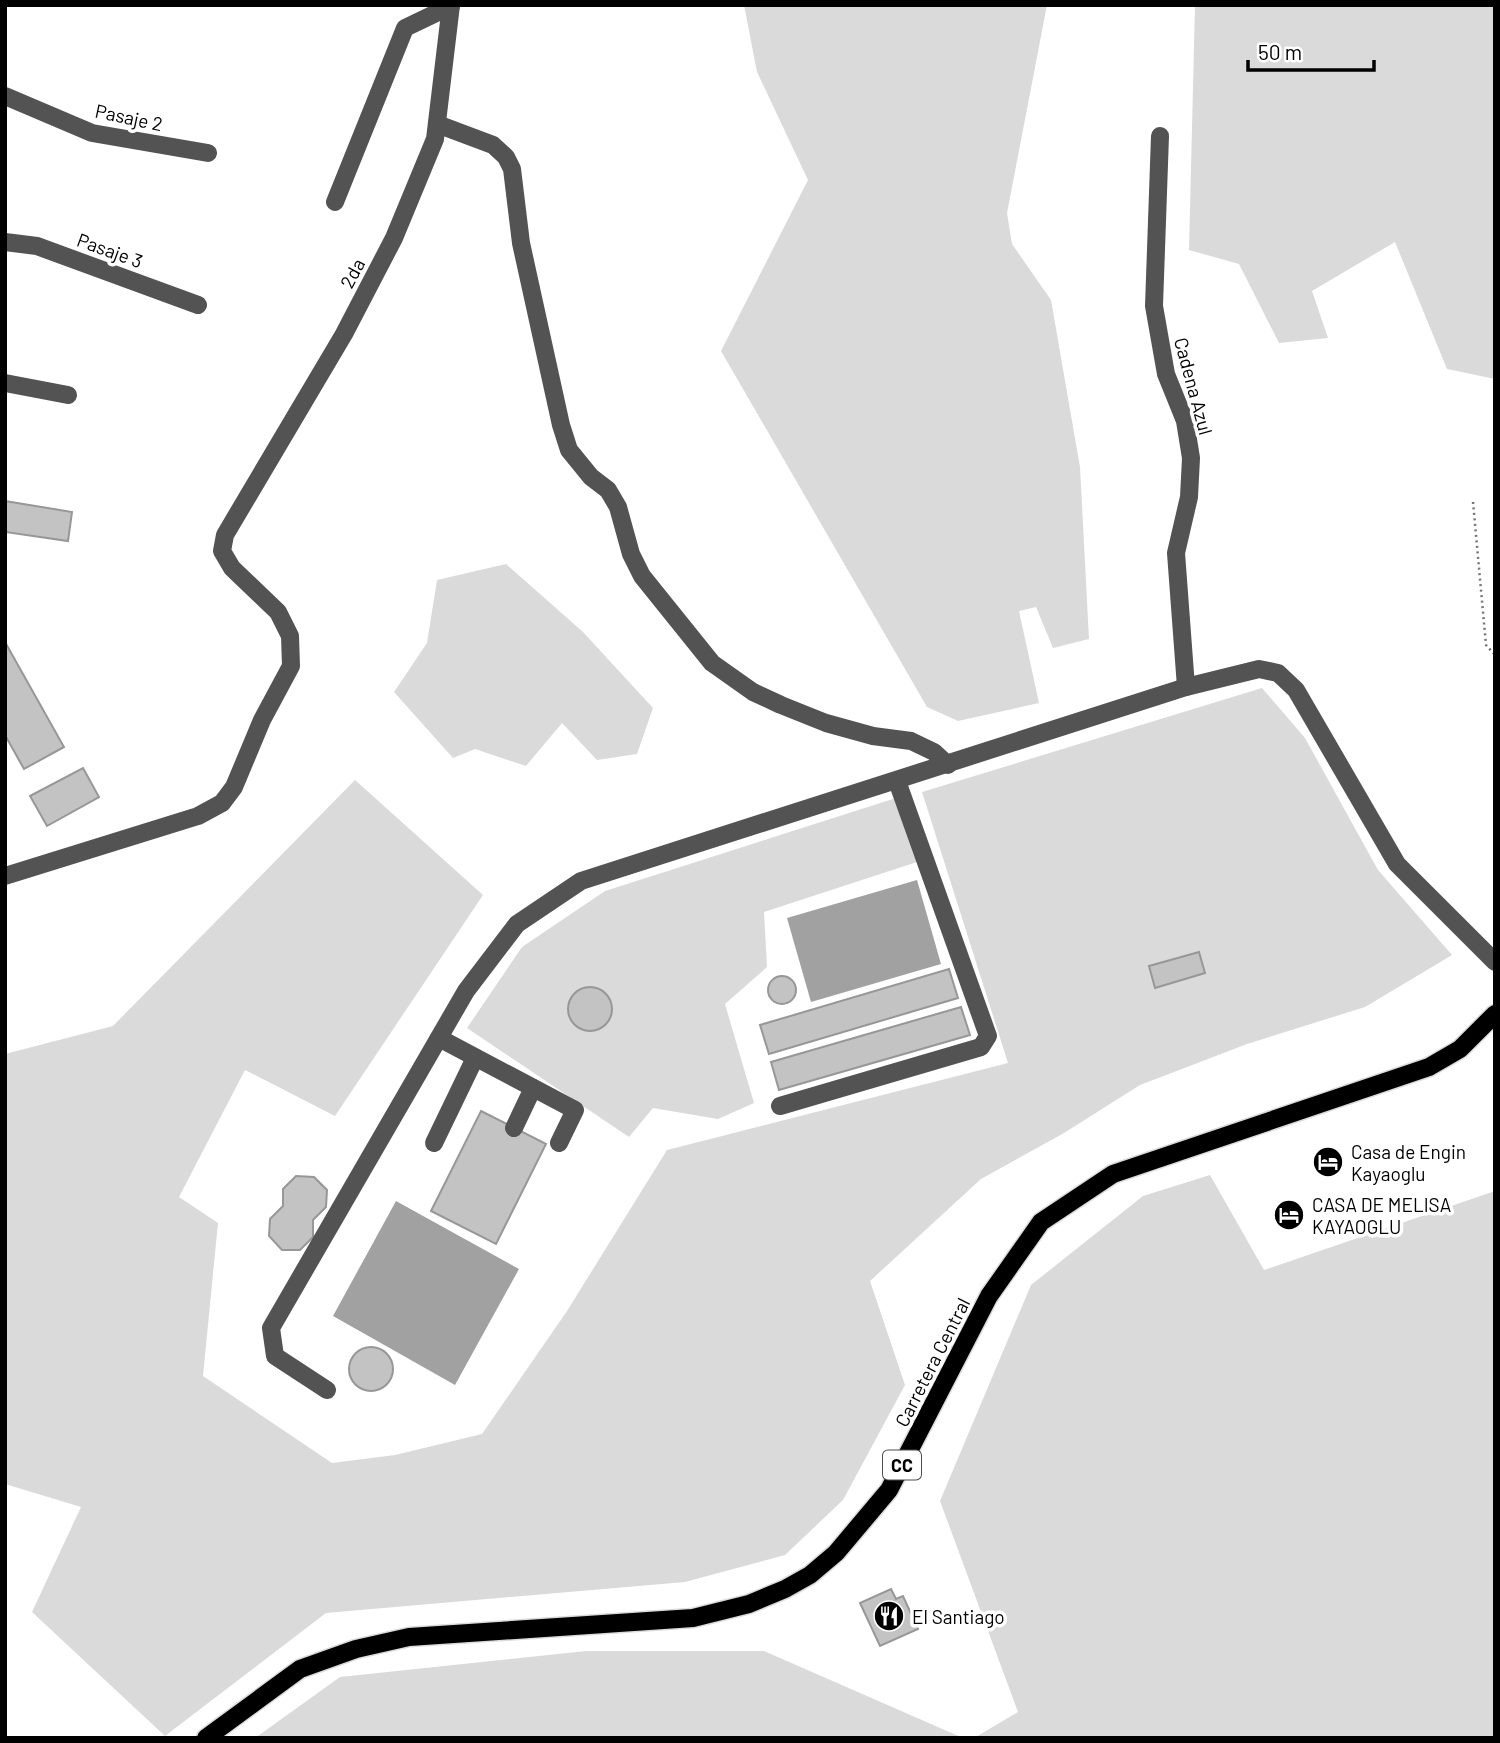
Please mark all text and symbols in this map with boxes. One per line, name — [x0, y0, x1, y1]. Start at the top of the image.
scale bar — [1248, 28, 1374, 72]
text: 50 m — [1258, 39, 1302, 64]
street label: Pasaje 2 — [93, 99, 165, 135]
street label: Pasaje 3 — [74, 228, 146, 272]
street label: 2da — [335, 254, 369, 292]
street label: Cadena Azul — [1170, 335, 1218, 437]
place label: Casa de Engin Kayaoglu — [1351, 1140, 1466, 1185]
hotel icon: Casa de Engin Kayaoglu — [1311, 1145, 1345, 1179]
place label: CASA DE MELISA KAYAOGLU — [1312, 1193, 1451, 1238]
hotel icon: CASA DE MELISA KAYAOGLU — [1272, 1198, 1306, 1232]
street label: Carretera Central — [890, 1294, 974, 1430]
road number: CC — [883, 1450, 921, 1480]
restaurant icon: El Santiago — [872, 1599, 906, 1633]
place label: El Santiago — [912, 1605, 1005, 1628]

